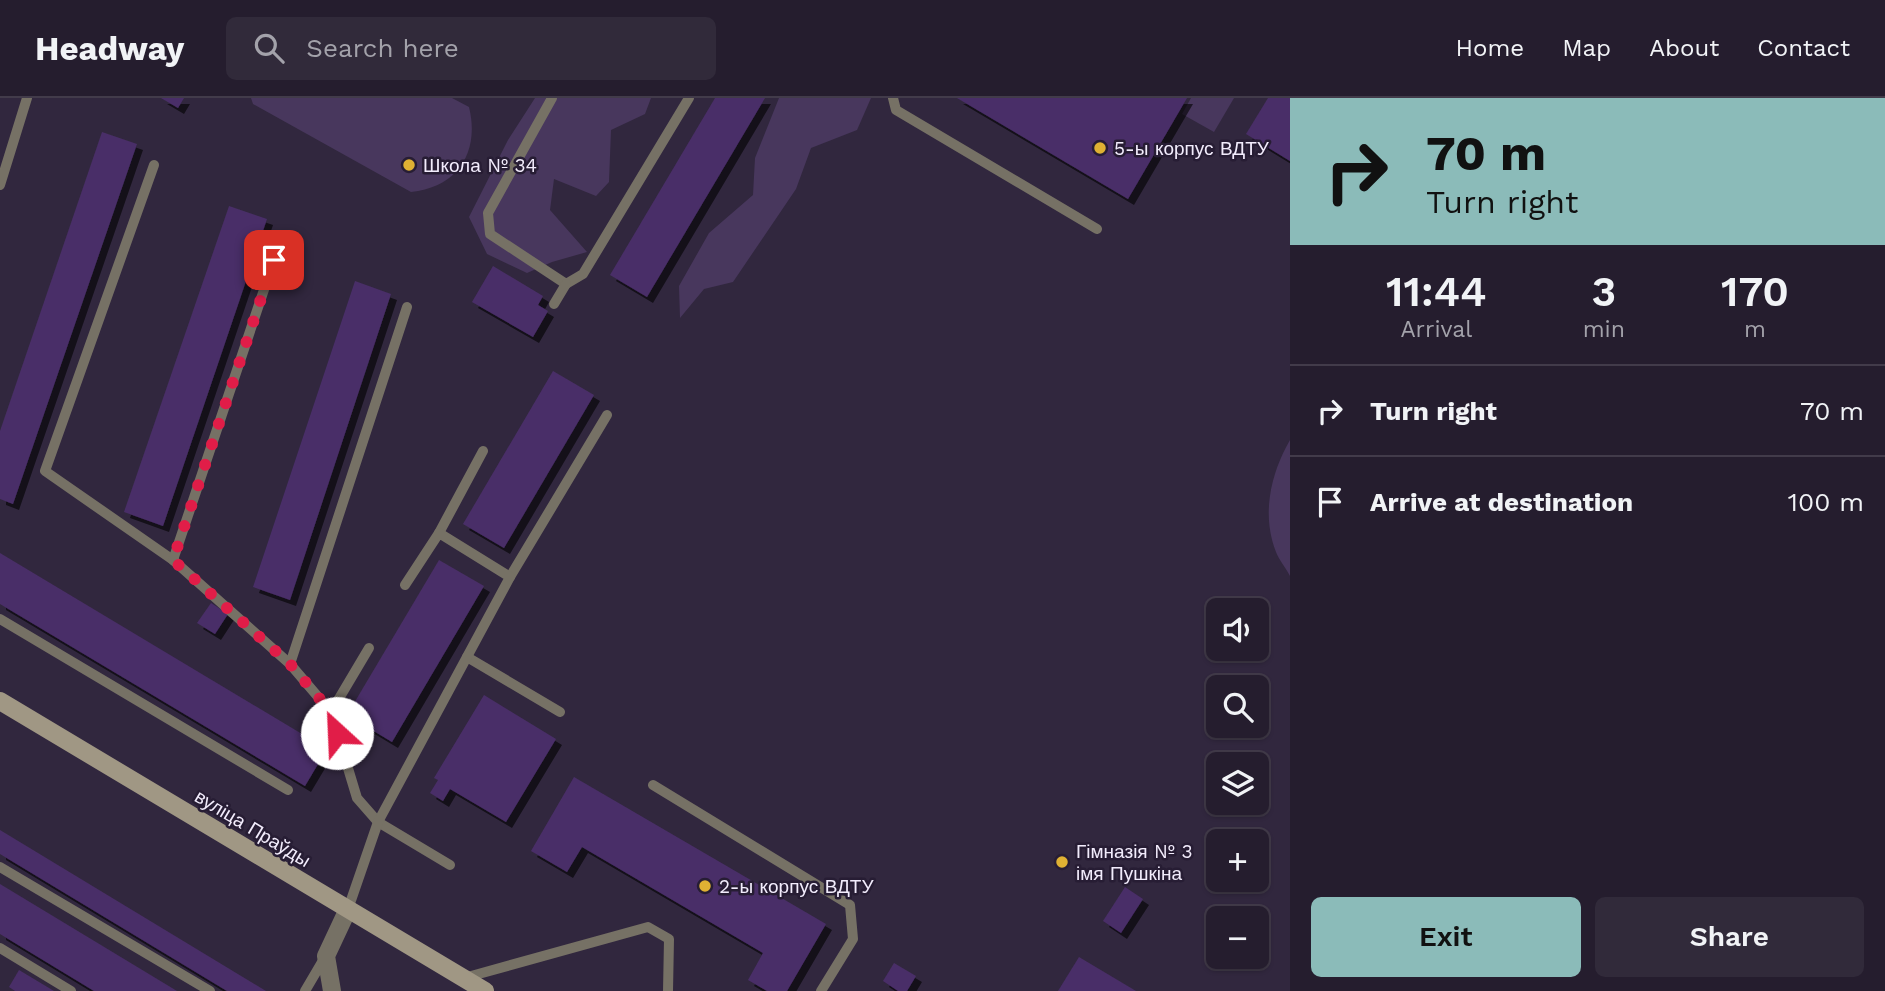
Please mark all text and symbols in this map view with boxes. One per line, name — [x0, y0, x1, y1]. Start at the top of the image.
search box — [226, 17, 716, 80]
text: Headway — [35, 29, 184, 68]
icon: search — [250, 29, 288, 67]
text: Search here — [306, 33, 459, 63]
text: Home — [1456, 34, 1524, 62]
text: Map — [1562, 34, 1611, 62]
text: About — [1649, 34, 1719, 62]
text: Contact — [1757, 34, 1850, 62]
text: 70 m — [1426, 124, 1546, 182]
icon: right — [1311, 126, 1402, 217]
place label: 5-ы корпус ВДТУ — [1114, 137, 1270, 160]
marker: 5-ы корпус ВДТУ — [1092, 140, 1108, 156]
place label: Школа № 34 — [423, 154, 537, 177]
marker: Школа № 34 — [401, 157, 417, 173]
text: Turn right — [1426, 183, 1578, 221]
pin — [244, 230, 304, 290]
icon: arrive — [255, 241, 293, 279]
text: 11:44 — [1386, 267, 1487, 316]
text: 3 — [1591, 267, 1616, 316]
text: 170 — [1721, 267, 1789, 316]
text: Arrival — [1400, 316, 1472, 343]
text: min — [1583, 316, 1625, 343]
text: m — [1744, 316, 1766, 343]
icon: right — [1311, 392, 1349, 430]
text: Turn right — [1370, 396, 1497, 426]
text: 70 m — [1800, 396, 1864, 426]
icon: arrive — [1311, 483, 1349, 521]
text: Arrive at destination — [1370, 487, 1633, 517]
text: 100 m — [1788, 487, 1864, 517]
map controls — [1206, 598, 1269, 969]
button: sound — [1206, 598, 1269, 661]
button: search — [1206, 675, 1269, 738]
position arrow — [300, 696, 374, 770]
button: layers — [1206, 752, 1269, 815]
street label: вуліца Праўды — [191, 785, 315, 872]
button: + — [1206, 829, 1269, 892]
place label: Гімназія № 3 імя Пушкіна — [1076, 840, 1192, 885]
marker: Гімназія № 3 імя Пушкіна — [1054, 854, 1070, 870]
place label: 2-ы корпус ВДТУ — [719, 875, 874, 898]
marker: 2-ы корпус ВДТУ — [697, 878, 713, 894]
button: Exit — [1311, 897, 1581, 977]
button: Share — [1595, 897, 1864, 977]
button: − — [1206, 906, 1269, 969]

